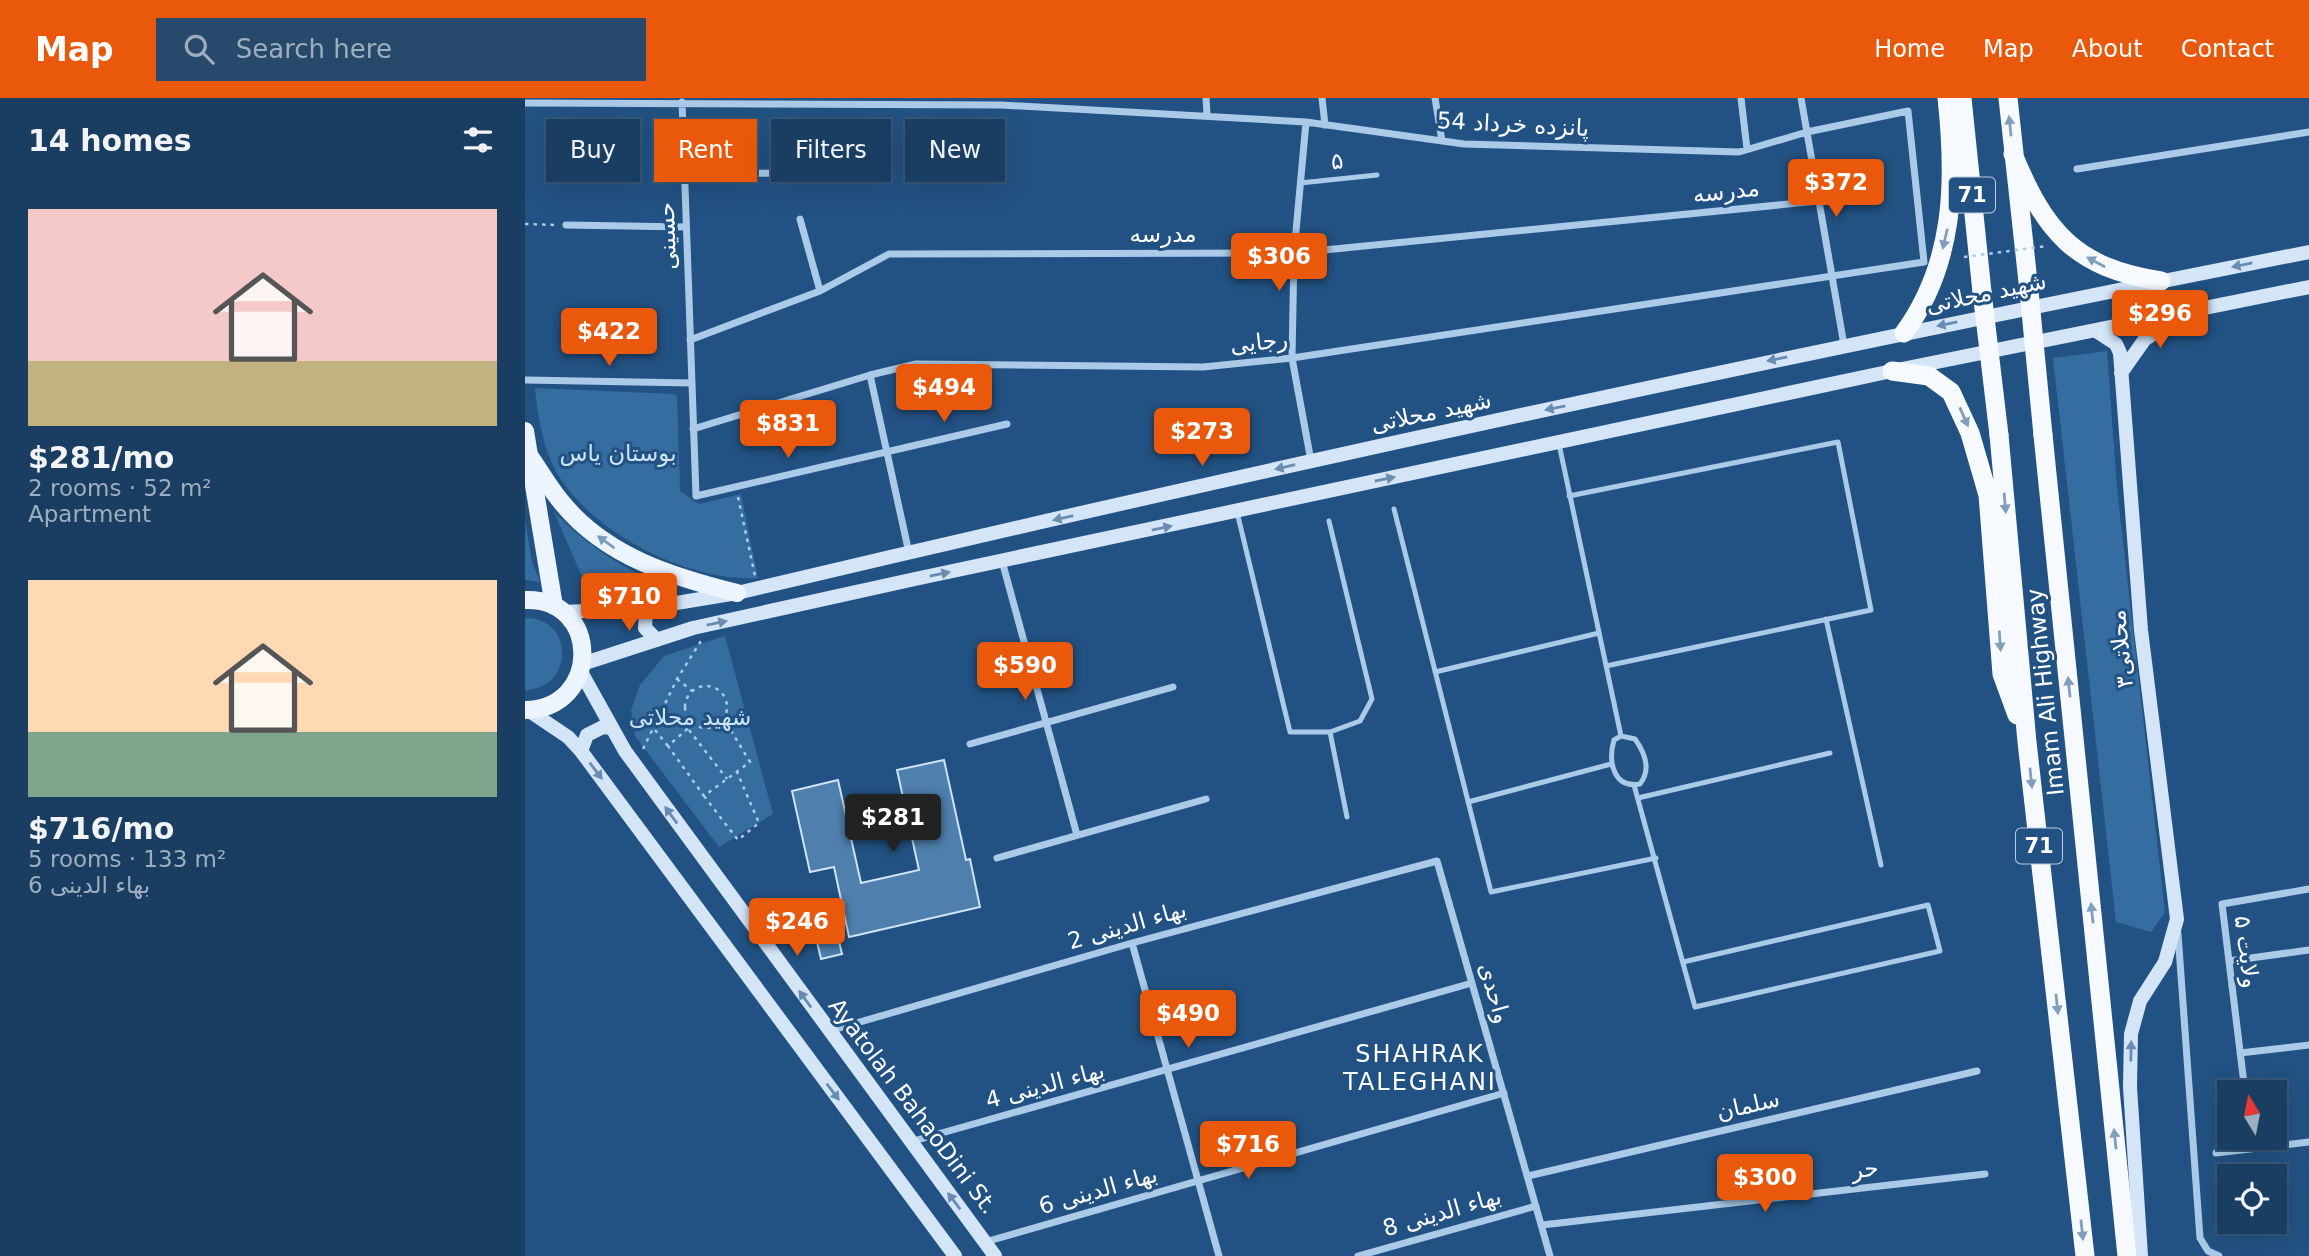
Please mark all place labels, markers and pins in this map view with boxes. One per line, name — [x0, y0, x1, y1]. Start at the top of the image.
pin: $372 — [1795, 159, 1877, 219]
pin: $306 — [1238, 234, 1320, 293]
pin: $296 — [2119, 290, 2201, 350]
pin: $422 — [568, 308, 650, 368]
pin: $494 — [903, 364, 985, 424]
pin: $831 — [747, 400, 829, 460]
pin: $273 — [1161, 408, 1243, 468]
pin: $710 — [588, 574, 670, 633]
pin: $590 — [984, 642, 1066, 702]
pin: $281 — [852, 794, 934, 854]
pin: $246 — [756, 898, 838, 958]
pin: $490 — [1147, 990, 1229, 1050]
pin: $716 — [1207, 1122, 1289, 1181]
pin: $300 — [1724, 1154, 1806, 1214]

